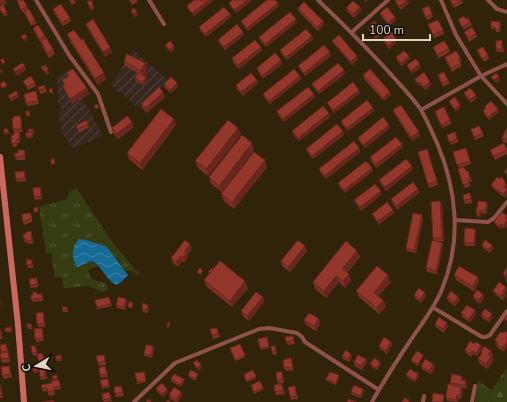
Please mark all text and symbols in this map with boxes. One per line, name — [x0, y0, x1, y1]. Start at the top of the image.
scale bar — [363, 16, 430, 42]
text: 100 m — [369, 22, 404, 38]
north arrow — [16, 346, 56, 386]
text: С — [19, 362, 35, 373]

